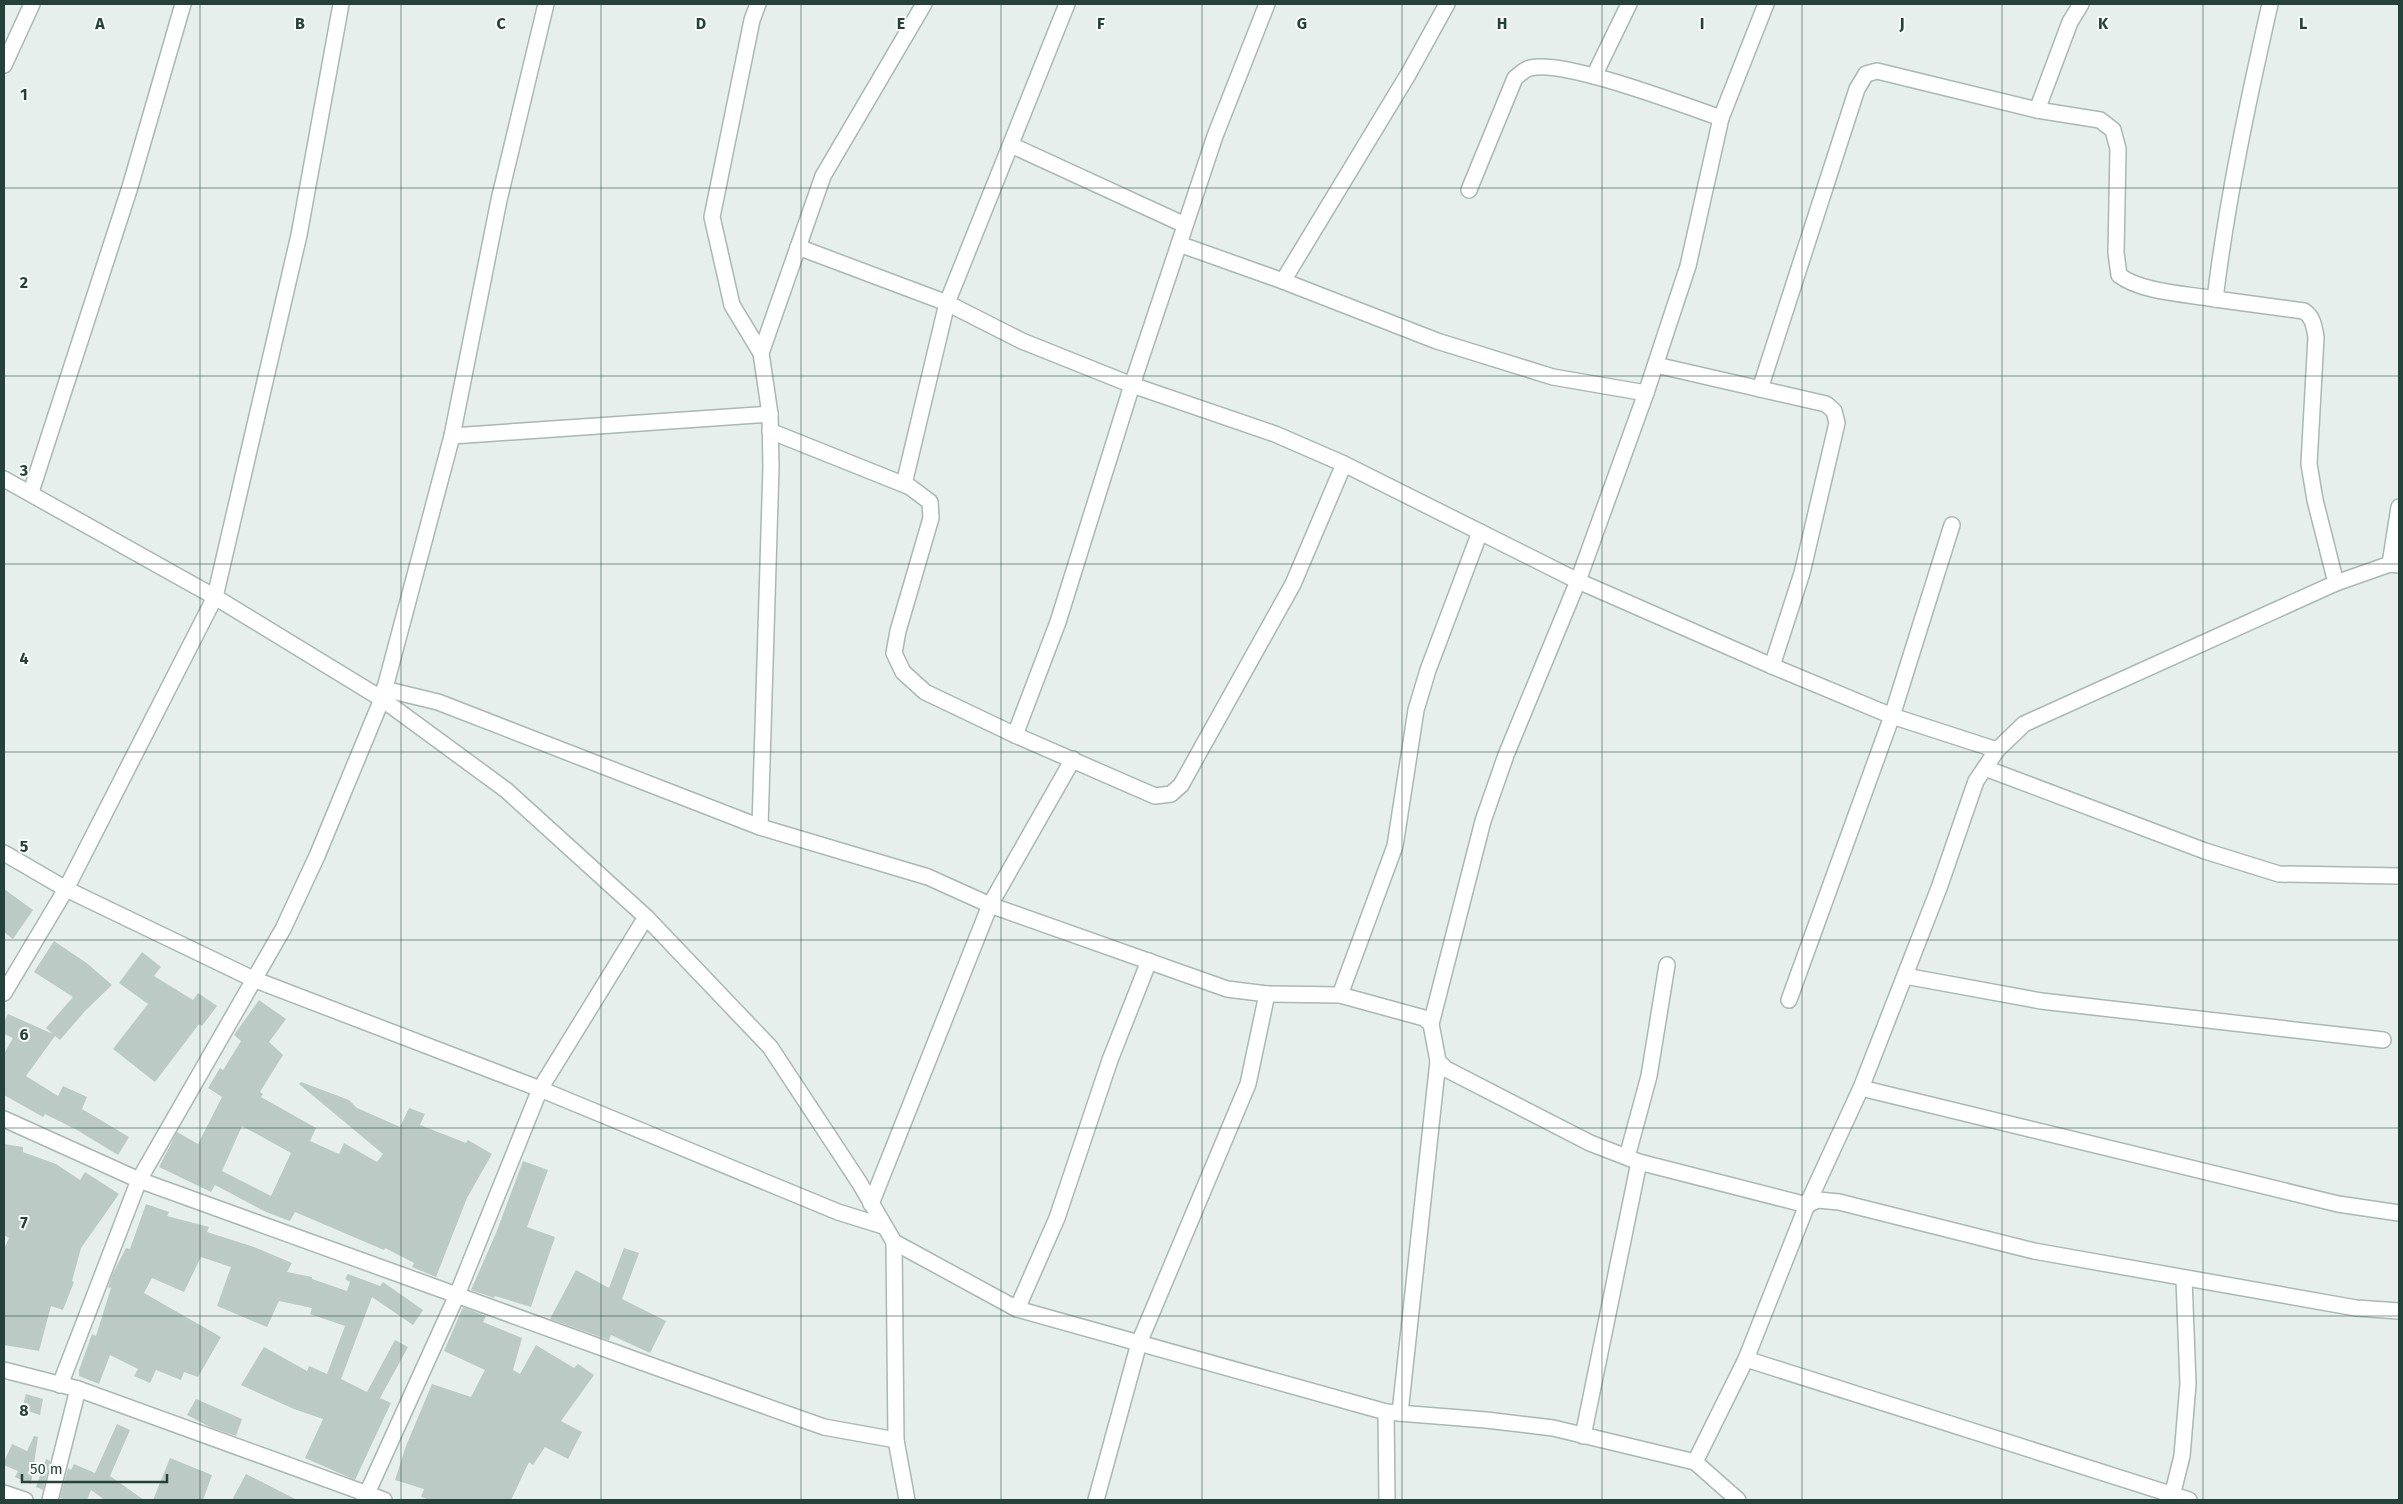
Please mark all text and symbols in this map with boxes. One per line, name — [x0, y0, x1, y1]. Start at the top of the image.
text: A — [94, 14, 105, 33]
text: B — [295, 14, 305, 33]
text: C — [496, 14, 506, 33]
text: D — [696, 14, 706, 33]
text: E — [897, 14, 905, 33]
text: F — [1097, 14, 1105, 33]
text: G — [1297, 14, 1307, 33]
text: H — [1497, 14, 1507, 33]
text: I — [1700, 14, 1704, 33]
text: J — [1898, 14, 1905, 33]
text: K — [2098, 14, 2109, 33]
text: L — [2299, 14, 2307, 33]
text: 1 — [20, 85, 28, 104]
text: 2 — [20, 273, 28, 292]
text: 3 — [19, 461, 28, 480]
text: 4 — [19, 649, 29, 668]
text: 5 — [20, 837, 29, 856]
text: 6 — [19, 1025, 29, 1044]
text: 7 — [20, 1213, 28, 1232]
text: 8 — [19, 1401, 29, 1420]
scale bar — [22, 1452, 168, 1484]
text: 50 m — [30, 1460, 63, 1478]

